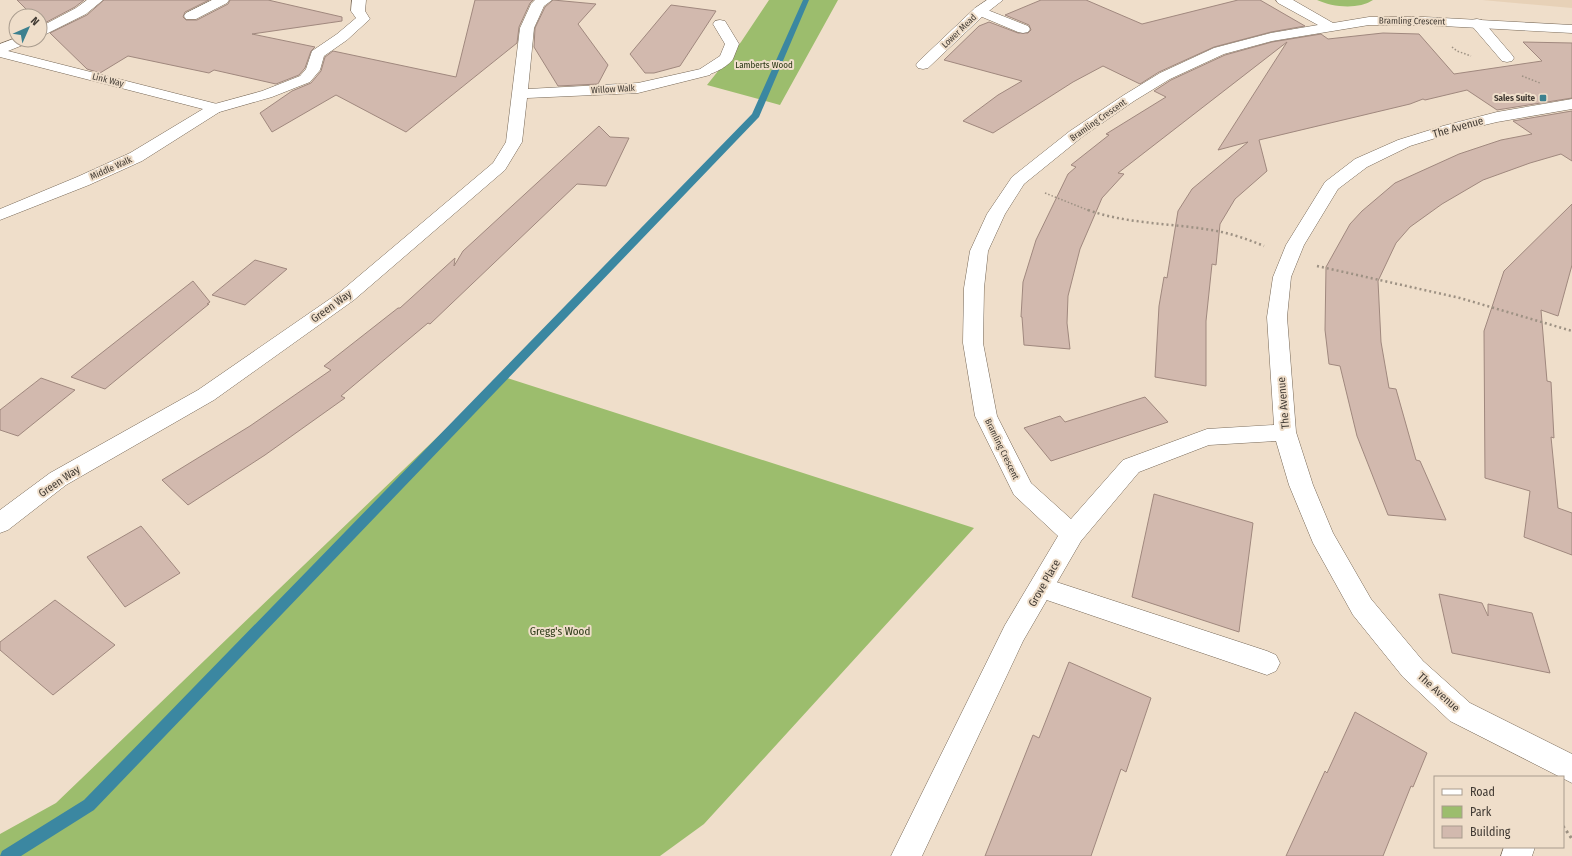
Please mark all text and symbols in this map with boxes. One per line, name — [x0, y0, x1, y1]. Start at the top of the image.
north arrow — [8, 8, 48, 48]
street label: Lower Mead — [940, 12, 978, 50]
text: N — [28, 14, 42, 28]
street label: Bramling Crescent — [1379, 15, 1445, 27]
park label: Lamberts Wood — [735, 60, 793, 70]
street label: Link Way — [91, 71, 125, 89]
street label: Willow Walk — [591, 83, 636, 95]
place label: Sales Suite — [1494, 93, 1535, 103]
marker: Sales Suite — [1538, 93, 1548, 103]
street label: Bramling Crescent — [1068, 97, 1128, 143]
street label: The Avenue — [1431, 114, 1485, 141]
street label: Middle Walk — [89, 154, 134, 182]
street label: Green Way — [308, 287, 354, 326]
street label: The Avenue — [1275, 377, 1292, 429]
street label: Bramling Crescent — [983, 417, 1021, 481]
street label: Green Way — [36, 463, 83, 500]
street label: Grove Place — [1026, 557, 1063, 609]
park label: Gregg's Wood — [530, 625, 590, 638]
street label: The Avenue — [1415, 670, 1462, 715]
legend — [1434, 776, 1564, 848]
text: Road — [1470, 785, 1495, 799]
text: Park — [1470, 805, 1492, 819]
text: Building — [1470, 825, 1511, 839]

